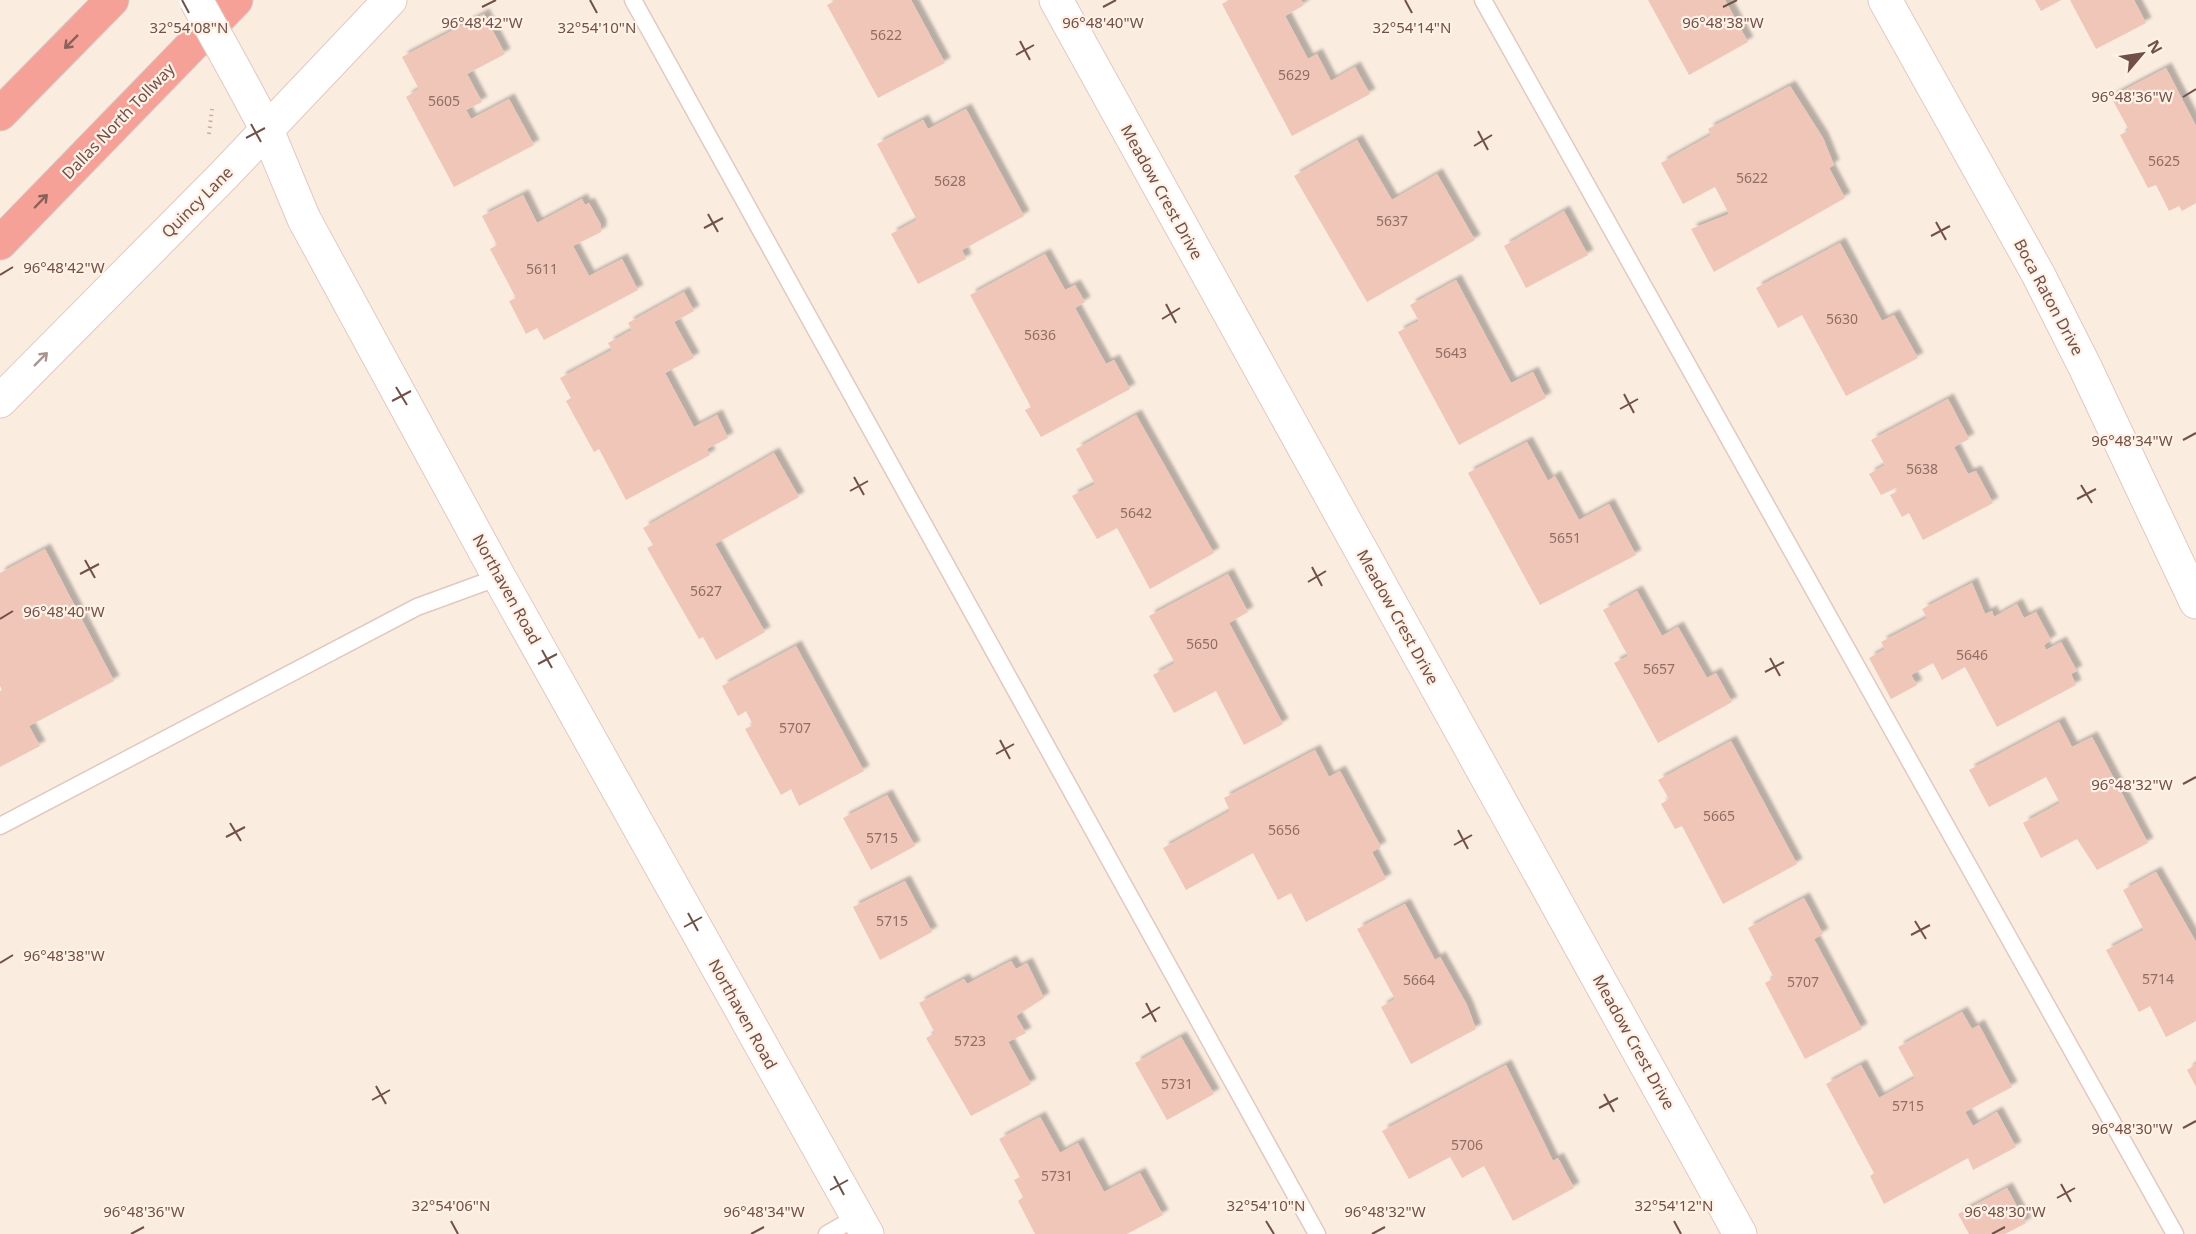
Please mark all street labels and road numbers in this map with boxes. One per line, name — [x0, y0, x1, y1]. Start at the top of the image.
street label: Dallas North Tollway — [57, 58, 180, 184]
street label: Meadow Crest Drive — [1116, 121, 1208, 263]
street label: Quincy Lane — [156, 161, 238, 243]
street label: Boca Raton Drive — [2009, 235, 2089, 359]
street label: Northaven Road — [468, 530, 546, 648]
street label: Meadow Crest Drive — [1352, 546, 1444, 688]
street label: Northaven Road — [704, 955, 782, 1073]
street label: Meadow Crest Drive — [1588, 971, 1680, 1113]

